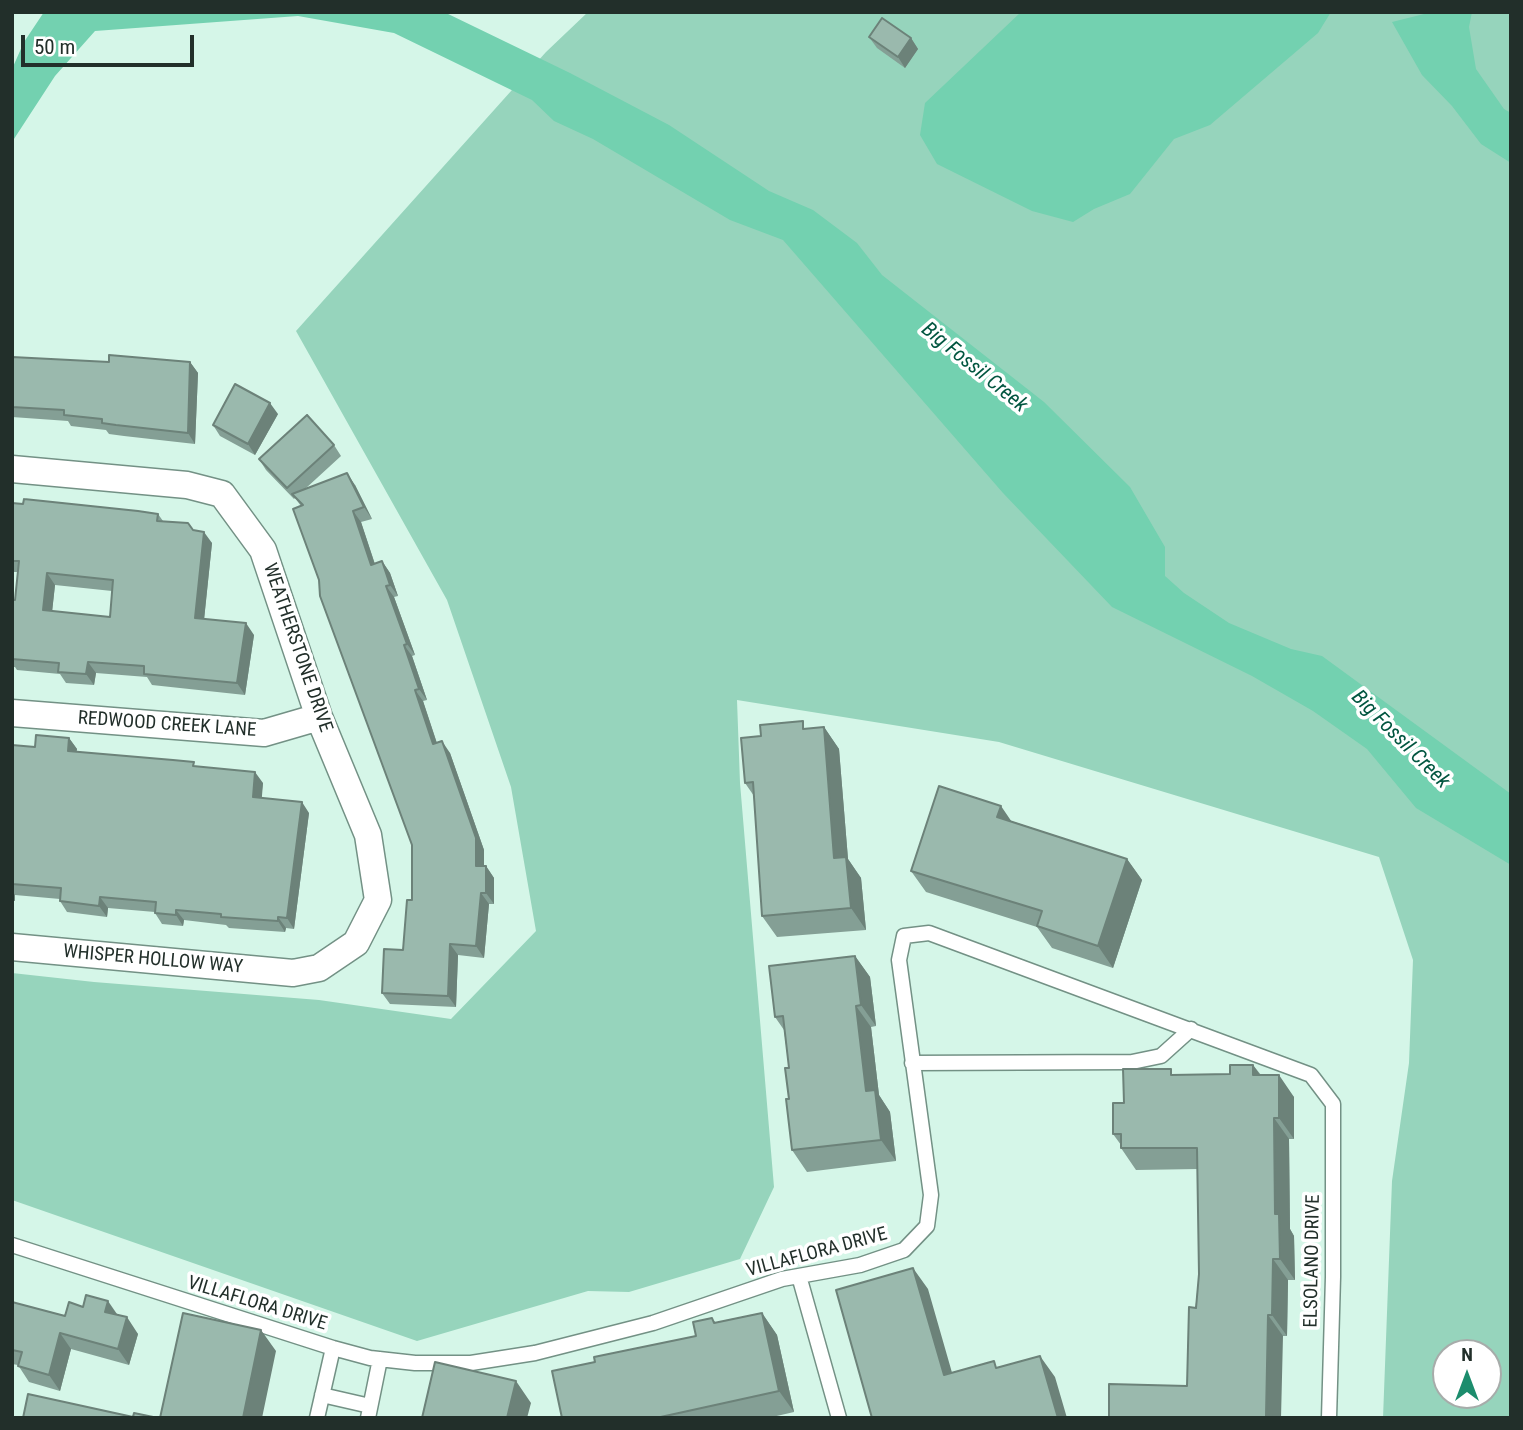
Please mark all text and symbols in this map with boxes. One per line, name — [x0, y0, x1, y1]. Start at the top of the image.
scale bar — [24, 21, 198, 65]
text: 50 m — [34, 35, 75, 59]
water label: Big Fossil Creek — [916, 318, 1032, 418]
street label: WEATHERSTONE DRIVE — [257, 561, 337, 735]
water label: Big Fossil Creek — [1345, 685, 1455, 795]
street label: REDWOOD CREEK LANE — [77, 707, 257, 743]
street label: WHISPER HOLLOW WAY — [62, 941, 244, 979]
street label: ELSOLANO DRIVE — [1300, 1194, 1326, 1328]
street label: VILLAFLORA DRIVE — [744, 1223, 890, 1283]
street label: VILLAFLORA DRIVE — [184, 1272, 330, 1336]
north arrow — [1432, 1339, 1502, 1409]
text: N — [1461, 1343, 1473, 1366]

